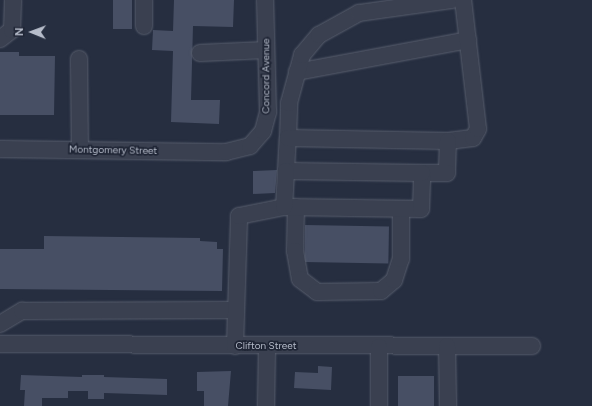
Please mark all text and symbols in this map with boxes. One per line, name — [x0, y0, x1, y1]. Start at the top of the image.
north arrow — [12, 12, 52, 52]
text: N — [13, 27, 26, 36]
street label: Concord Avenue — [260, 38, 272, 114]
street label: Montgomery Street — [69, 143, 157, 157]
street label: Clifton Street — [235, 340, 297, 352]

